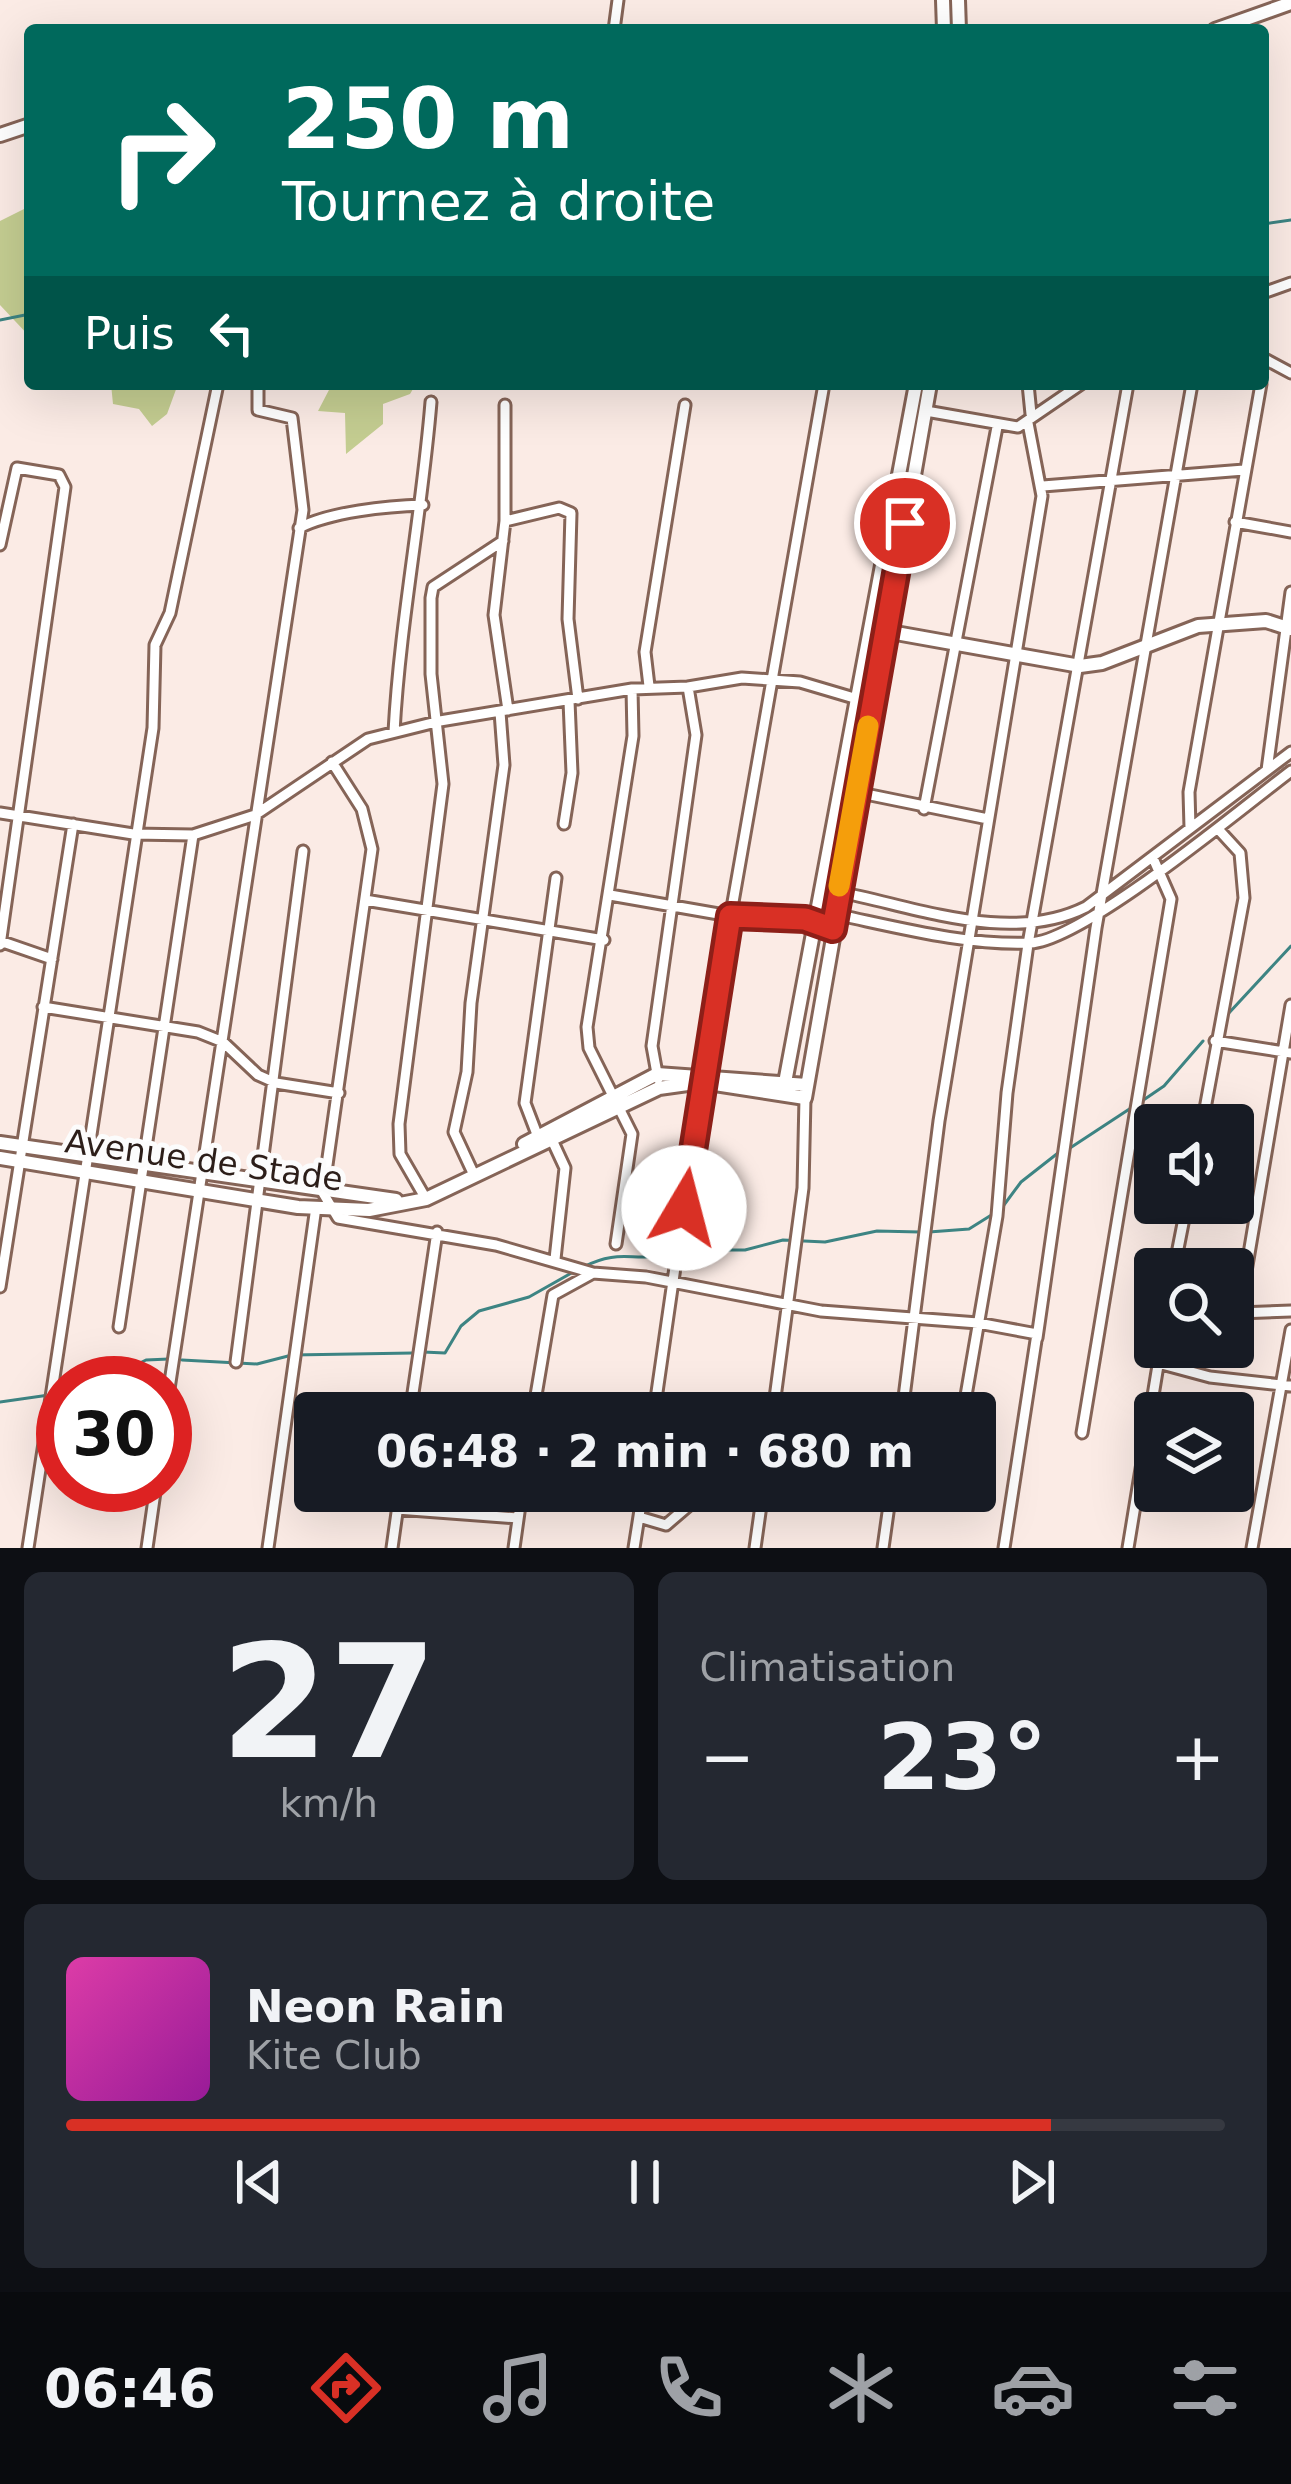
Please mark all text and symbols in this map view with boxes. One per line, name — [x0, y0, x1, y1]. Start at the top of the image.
text: 250 m — [282, 70, 574, 168]
icon: right — [84, 72, 240, 228]
text: Tournez à droite — [282, 170, 715, 233]
icon: left — [199, 300, 265, 366]
text: Puis — [84, 307, 175, 360]
pin — [854, 472, 956, 574]
icon: arrive — [872, 490, 938, 556]
map controls — [1134, 1104, 1254, 1512]
button: sound — [1134, 1104, 1254, 1224]
street label: Avenue de Stade — [63, 1121, 345, 1199]
position arrow — [621, 1145, 747, 1271]
button: search — [1134, 1248, 1254, 1368]
speed limit sign: 30 — [36, 1356, 192, 1512]
button: layers — [1134, 1392, 1254, 1512]
text: 06:48 · 2 min · 680 m — [376, 1425, 914, 1478]
text: 27 — [220, 1612, 437, 1794]
text: Climatisation — [700, 1645, 955, 1690]
text: 23° — [877, 1705, 1047, 1810]
text: − — [700, 1719, 755, 1796]
text: + — [1170, 1719, 1225, 1796]
text: km/h — [280, 1781, 378, 1826]
text: Neon Rain — [246, 1980, 505, 2033]
text: Kite Club — [246, 2033, 422, 2078]
icon: previous — [226, 2149, 292, 2215]
icon: pause — [612, 2149, 678, 2215]
icon: next — [999, 2149, 1065, 2215]
icon: directions — [304, 2346, 388, 2430]
icon: music — [476, 2346, 560, 2430]
icon: phone — [647, 2346, 731, 2430]
icon: climate — [819, 2346, 903, 2430]
icon: car — [991, 2346, 1075, 2430]
icon: filters — [1163, 2346, 1247, 2430]
text: 06:46 — [44, 2357, 216, 2420]

